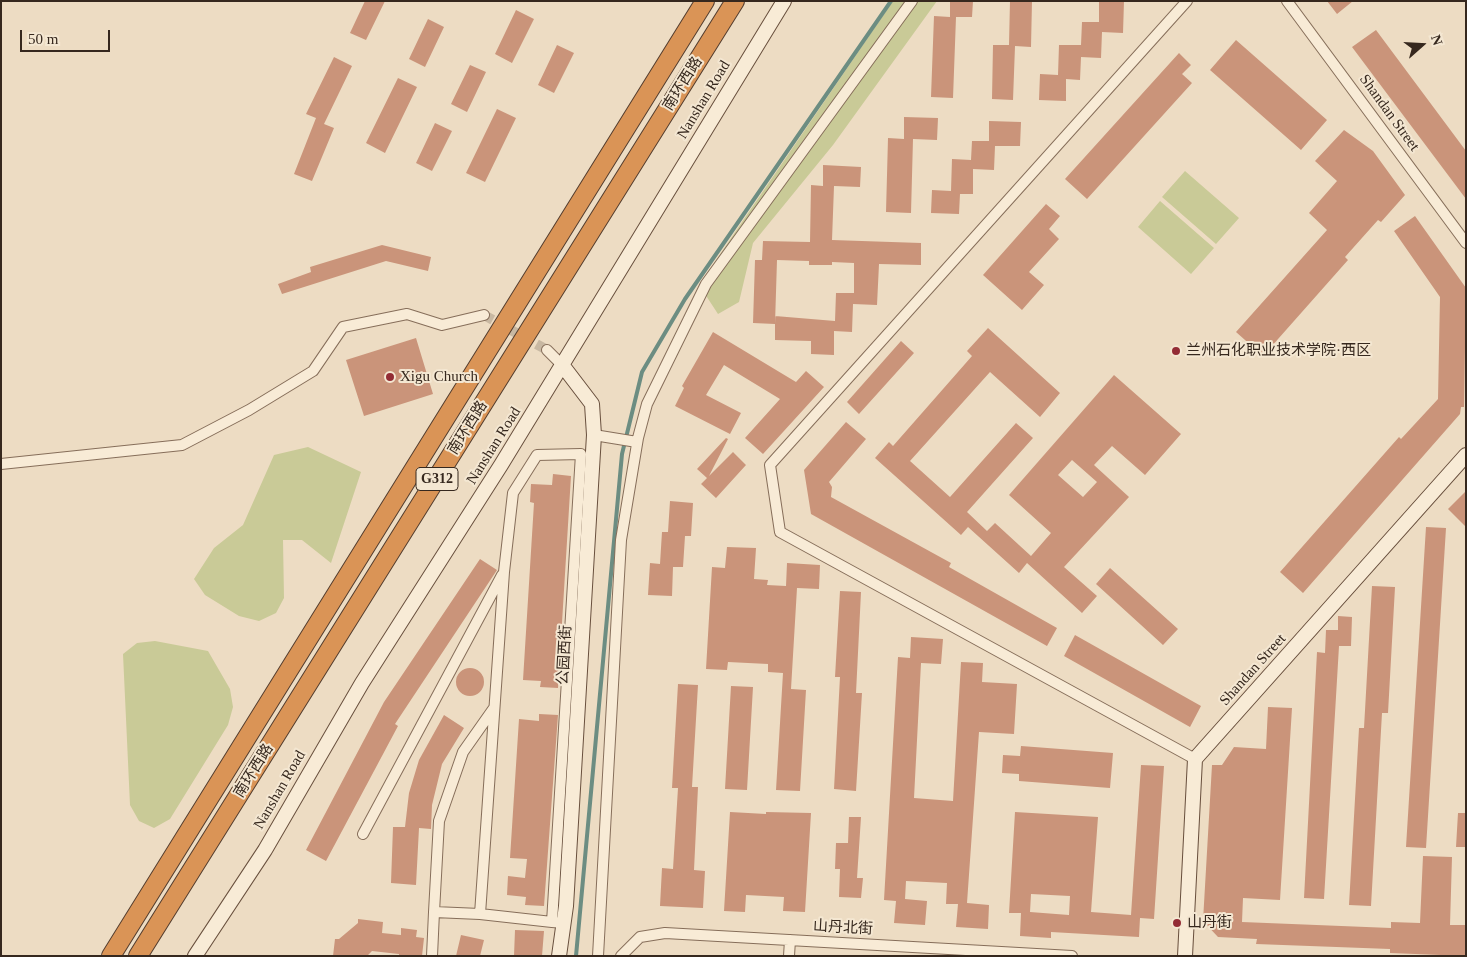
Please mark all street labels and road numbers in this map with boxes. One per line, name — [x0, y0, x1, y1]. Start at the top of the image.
street label: 南环西路 — [659, 54, 707, 114]
street label: Nanshan Road — [674, 58, 734, 142]
street label: Shandan Street — [1355, 71, 1423, 155]
street label: 南环西路 — [444, 398, 492, 458]
street label: Nanshan Road — [463, 404, 525, 488]
road number: G312 — [416, 468, 458, 490]
street label: 公园西街 — [554, 625, 576, 685]
street label: Shandan Street — [1216, 630, 1290, 710]
street label: 南环西路 — [230, 741, 278, 801]
street label: Nanshan Road — [250, 747, 310, 833]
street label: 山丹北街 — [813, 917, 873, 939]

